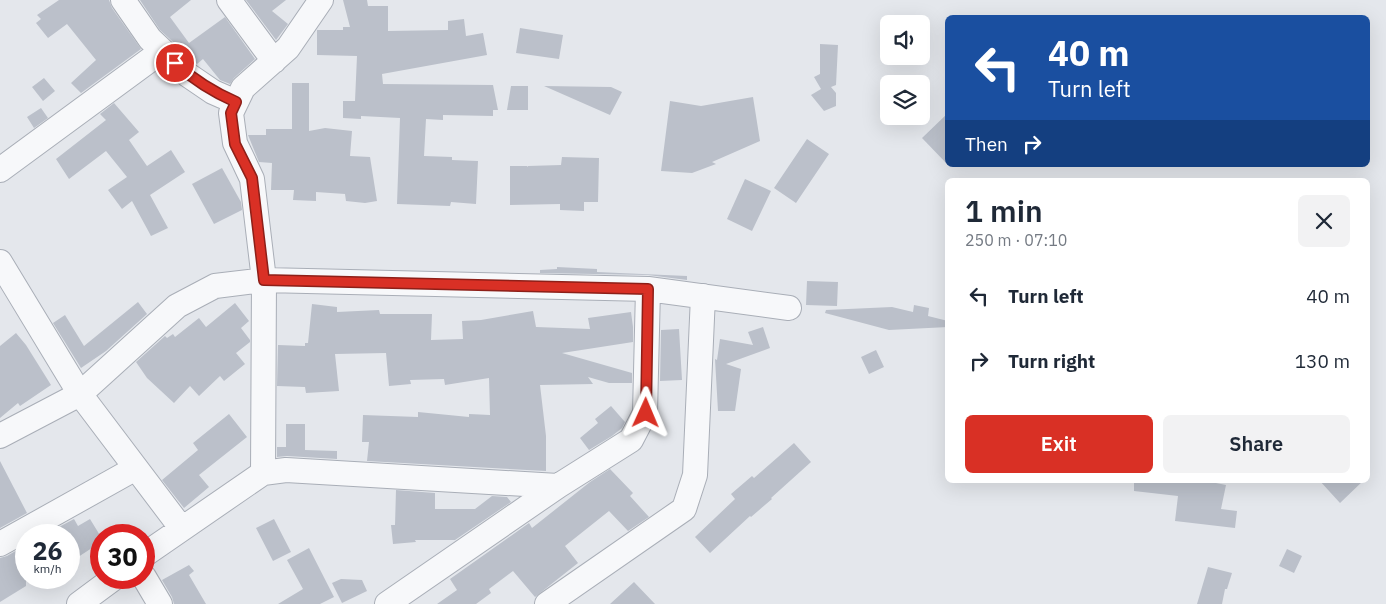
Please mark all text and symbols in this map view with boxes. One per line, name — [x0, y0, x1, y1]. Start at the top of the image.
map controls — [880, 15, 930, 125]
button: sound — [880, 15, 930, 65]
text: 40 m — [1048, 30, 1130, 76]
icon: left — [965, 35, 1030, 100]
pin — [154, 42, 196, 84]
icon: arrive — [161, 49, 189, 77]
text: Turn left — [1048, 74, 1131, 103]
button: layers — [880, 75, 930, 125]
icon: right — [1018, 130, 1046, 158]
text: Then — [965, 132, 1008, 156]
text: 1 min — [965, 191, 1043, 230]
button: close — [1298, 195, 1350, 247]
text: 250 m · 07:10 — [965, 230, 1067, 250]
icon: left — [965, 282, 993, 310]
text: Turn left — [1008, 284, 1084, 308]
text: 40 m — [1306, 284, 1350, 308]
icon: right — [965, 347, 993, 375]
text: Turn right — [1008, 349, 1095, 373]
text: 130 m — [1295, 349, 1350, 373]
position arrow — [619, 386, 671, 438]
button: Exit — [965, 415, 1153, 473]
button: Share — [1163, 415, 1350, 473]
speed limit sign: 30 — [90, 524, 155, 589]
text: 26 — [32, 534, 63, 567]
text: km/h — [33, 561, 62, 576]

